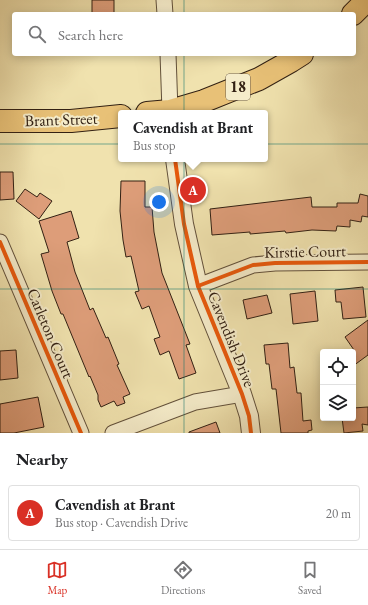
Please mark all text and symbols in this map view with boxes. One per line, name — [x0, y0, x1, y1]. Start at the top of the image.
search box — [12, 12, 356, 56]
icon: search — [26, 23, 48, 45]
text: Search here — [58, 25, 123, 44]
road number: 18 — [226, 74, 250, 100]
street label: Brant Street — [24, 108, 98, 131]
popup — [118, 110, 268, 162]
text: Cavendish at Brant — [133, 118, 253, 137]
text: Bus stop — [133, 137, 176, 154]
pin: A — [180, 175, 206, 205]
your location — [149, 192, 169, 212]
street label: Kirstie Court — [264, 240, 346, 263]
street label: Carleton Court — [22, 285, 79, 381]
street label: Cavendish Drive — [203, 288, 260, 390]
map controls — [320, 349, 356, 421]
button: locate — [320, 349, 356, 385]
button: layers — [320, 385, 356, 421]
text: Nearby — [16, 448, 68, 470]
text: Cavendish at Brant — [55, 495, 175, 514]
text: A — [25, 505, 35, 522]
text: 20 m — [326, 505, 351, 522]
text: Bus stop · Cavendish Drive — [55, 514, 188, 531]
tab: Map — [46, 559, 68, 597]
tab: Directions — [161, 559, 205, 597]
tab: Saved — [298, 559, 322, 597]

